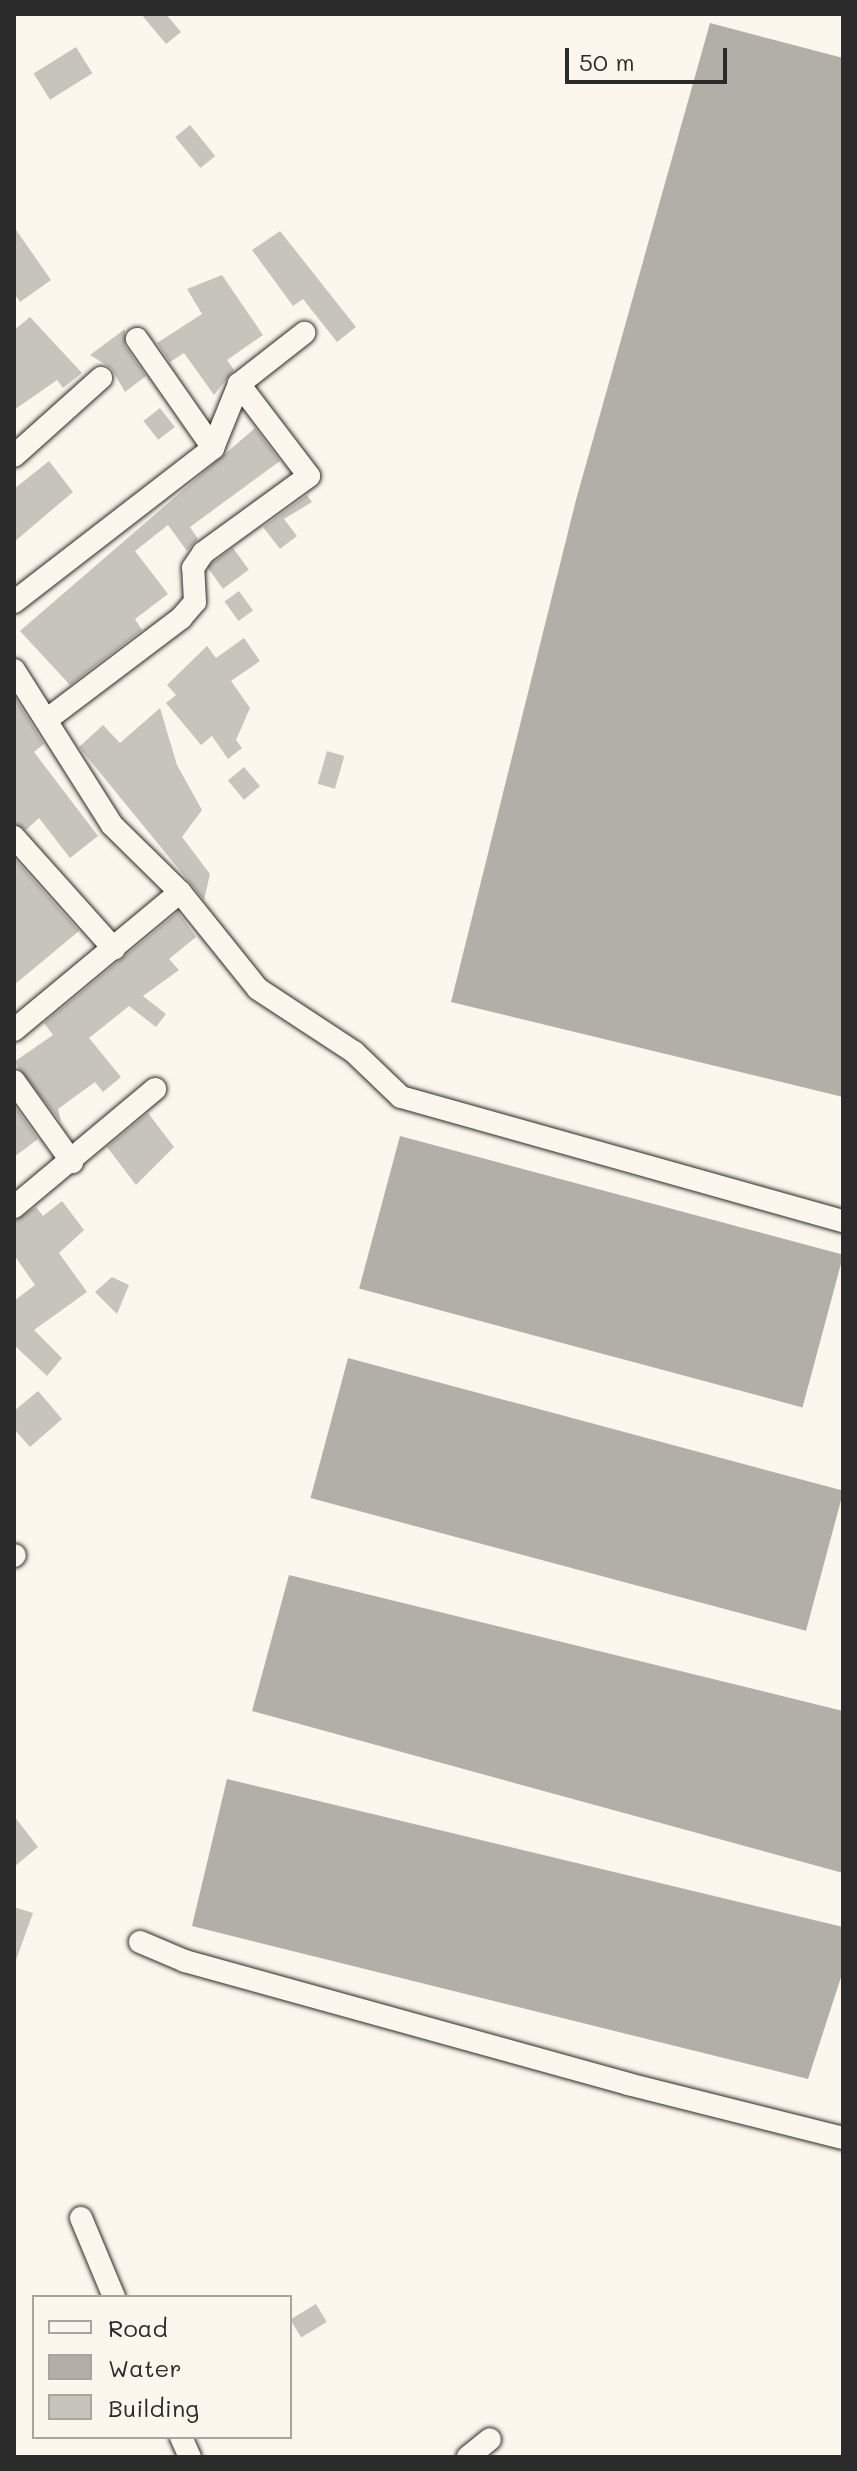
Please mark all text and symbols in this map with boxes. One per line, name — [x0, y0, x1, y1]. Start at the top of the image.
scale bar — [569, 32, 731, 82]
text: 50 m — [579, 46, 635, 77]
legend — [32, 2295, 292, 2439]
text: Road — [108, 2312, 168, 2343]
text: Water — [108, 2352, 182, 2383]
text: Building — [108, 2392, 199, 2423]

